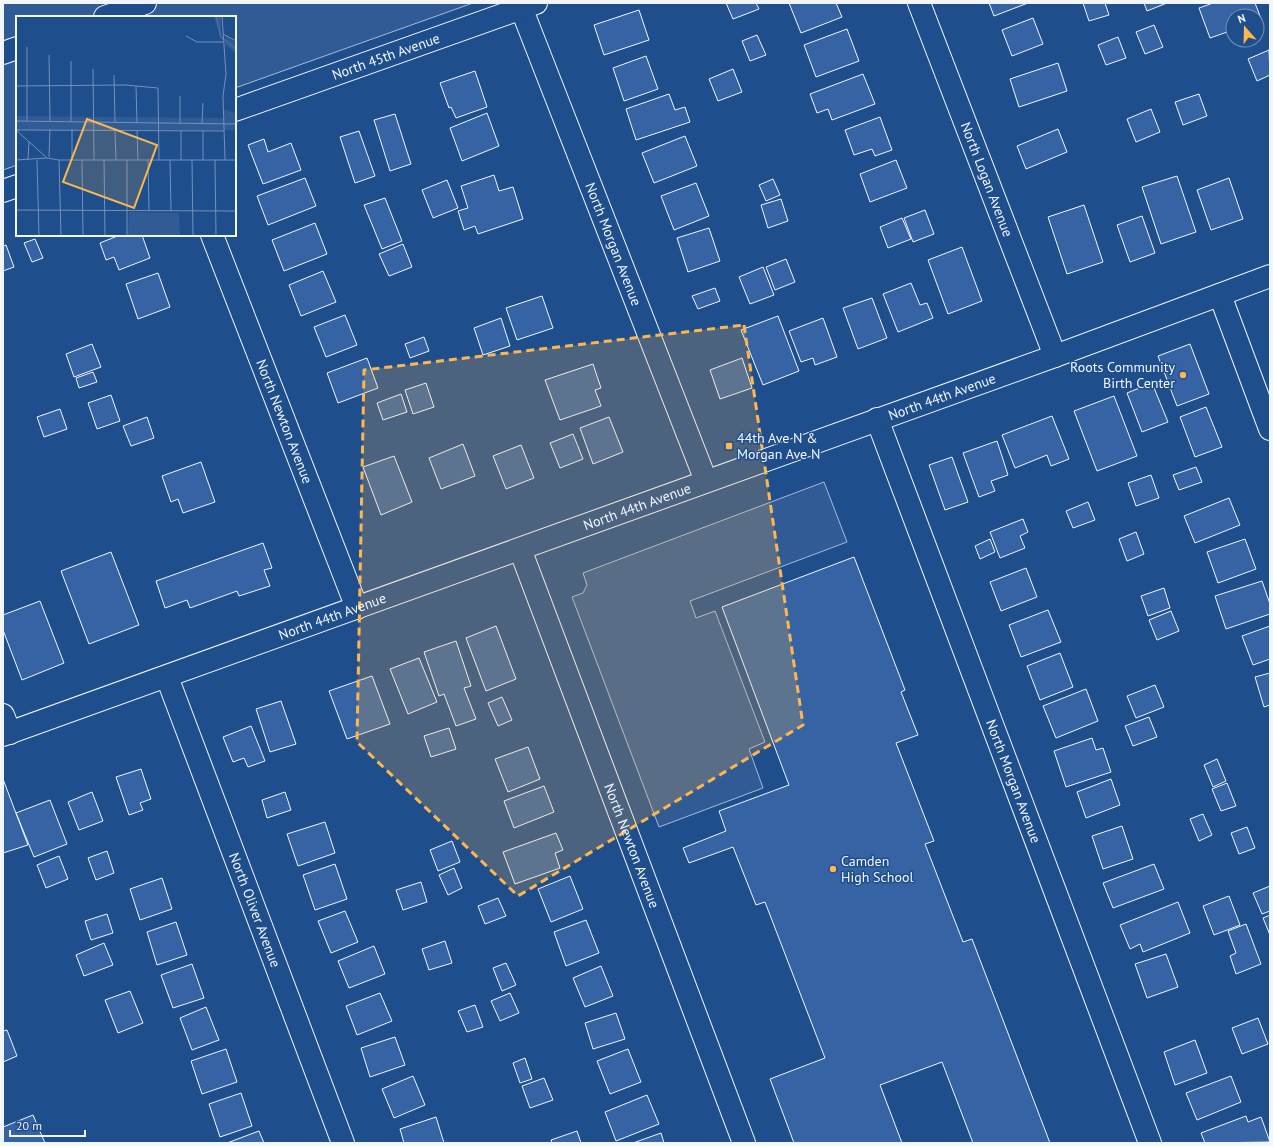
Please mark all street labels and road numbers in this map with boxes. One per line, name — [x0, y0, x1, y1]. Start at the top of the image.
street label: North 45th Avenue — [329, 29, 442, 84]
street label: North Logan Avenue — [957, 119, 1017, 239]
street label: North Morgan Avenue — [581, 180, 646, 308]
street label: North Newton Avenue — [252, 357, 317, 486]
street label: North 44th Avenue — [886, 369, 998, 424]
street label: North 44th Avenue — [581, 479, 693, 534]
street label: North 44th Avenue — [276, 589, 389, 644]
street label: North Morgan Avenue — [982, 717, 1045, 846]
street label: North Newton Avenue — [600, 781, 664, 910]
street label: North Oliver Avenue — [225, 850, 285, 970]

